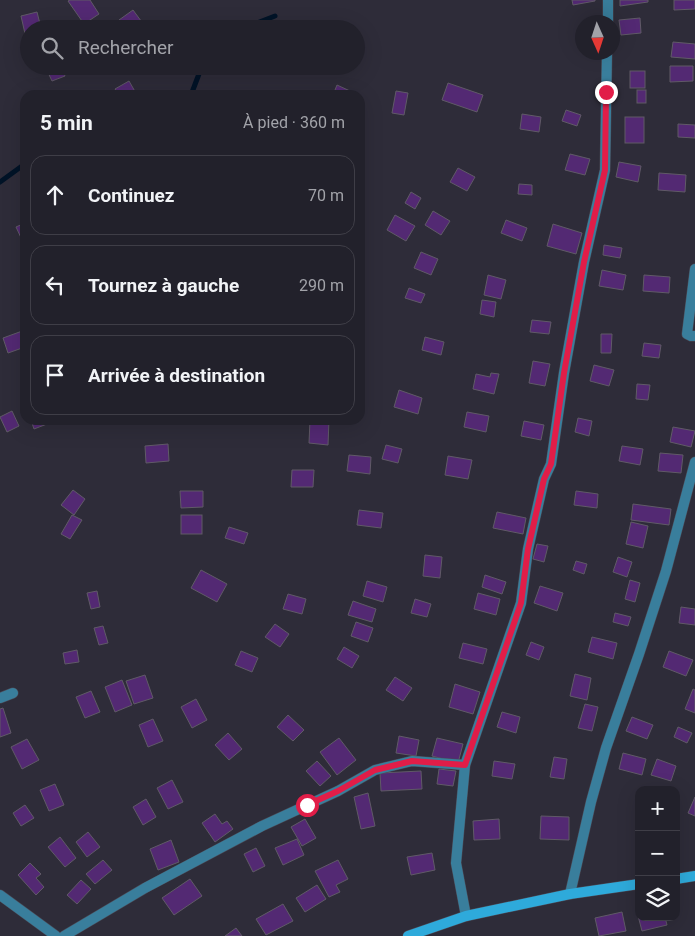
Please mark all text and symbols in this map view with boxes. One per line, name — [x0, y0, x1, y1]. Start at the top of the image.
north arrow — [575, 15, 620, 60]
search box — [20, 20, 365, 75]
icon: search — [38, 34, 66, 62]
text: Rechercher — [78, 36, 173, 59]
route end — [595, 81, 618, 104]
text: 5 min — [40, 111, 93, 135]
text: À pied · 360 m — [243, 113, 345, 132]
icon: ahead — [41, 181, 69, 209]
text: Continuez — [88, 184, 174, 207]
text: 70 m — [308, 186, 344, 205]
icon: left — [41, 271, 69, 299]
text: Tournez à gauche — [88, 274, 239, 297]
text: 290 m — [299, 276, 344, 295]
icon: arrive — [41, 361, 69, 389]
text: Arrivée à destination — [88, 364, 265, 387]
map controls — [635, 786, 680, 921]
button: + — [635, 786, 680, 831]
route start — [296, 794, 319, 817]
button: − — [635, 831, 680, 876]
button: layers — [635, 876, 680, 921]

